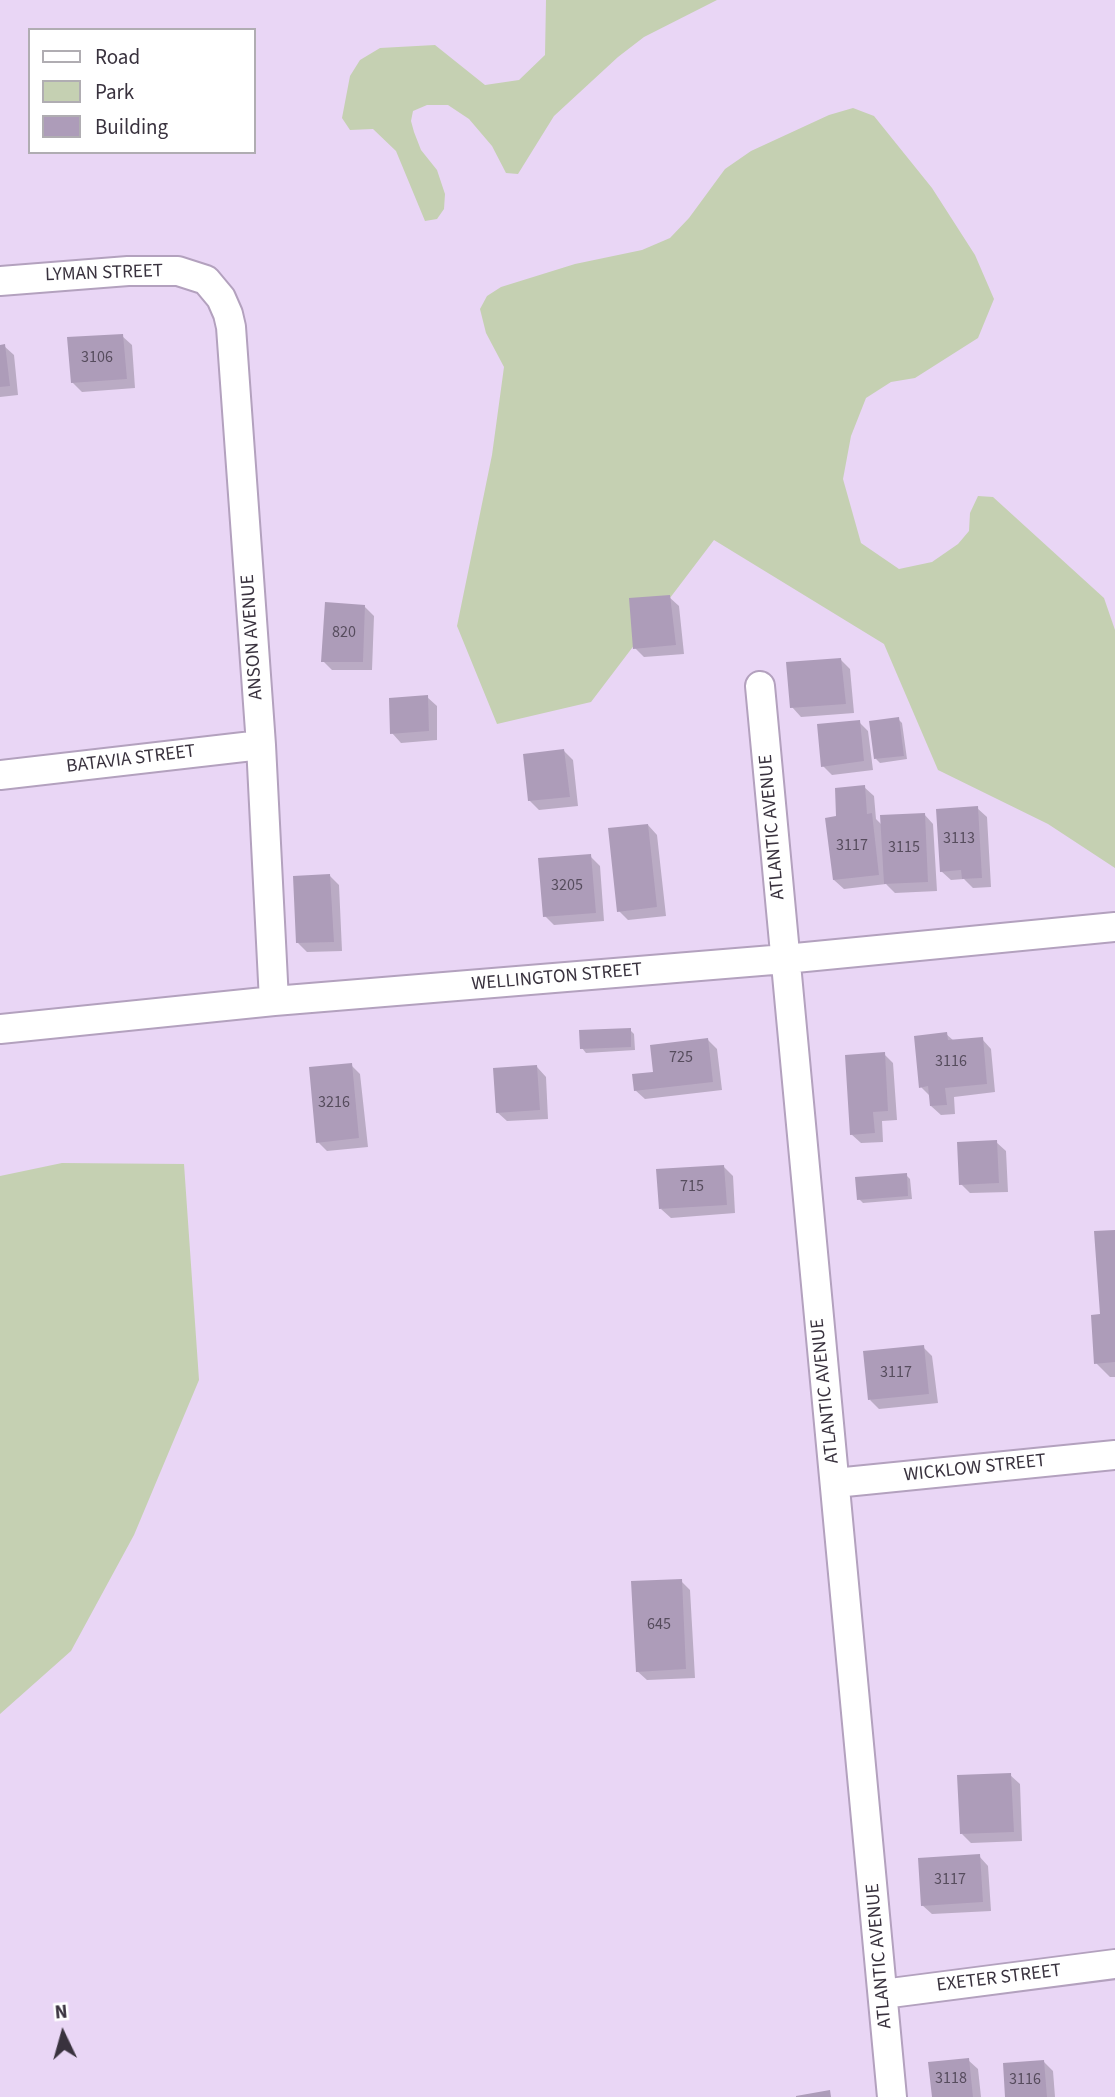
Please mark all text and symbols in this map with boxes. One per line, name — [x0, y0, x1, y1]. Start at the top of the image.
legend — [28, 28, 256, 154]
text: Road — [95, 42, 140, 72]
text: Park — [95, 77, 134, 107]
text: Building — [95, 112, 168, 142]
street label: LYMAN STREET — [45, 261, 163, 287]
house number: 3106 — [81, 348, 113, 368]
street label: ANSON AVENUE — [237, 573, 269, 701]
house number: 820 — [332, 623, 356, 643]
street label: BATAVIA STREET — [65, 741, 197, 779]
street label: ATLANTIC AVENUE — [755, 753, 791, 901]
house number: 3113 — [943, 829, 975, 849]
house number: 3117 — [836, 836, 868, 856]
house number: 3115 — [888, 838, 920, 858]
house number: 3205 — [551, 876, 583, 896]
street label: WELLINGTON STREET — [471, 959, 643, 997]
house number: 725 — [669, 1048, 693, 1068]
house number: 3116 — [935, 1052, 967, 1072]
house number: 3216 — [318, 1093, 350, 1113]
house number: 715 — [680, 1177, 704, 1197]
street label: ATLANTIC AVENUE — [807, 1317, 845, 1465]
house number: 3117 — [880, 1363, 912, 1383]
street label: WICKLOW STREET — [903, 1450, 1047, 1488]
house number: 645 — [647, 1615, 671, 1635]
house number: 3117 — [934, 1870, 966, 1890]
street label: ATLANTIC AVENUE — [862, 1882, 898, 2030]
street label: EXETER STREET — [935, 1960, 1063, 1998]
north arrow — [28, 1999, 98, 2069]
text: N — [54, 1999, 69, 2027]
house number: 3118 — [935, 2069, 967, 2089]
house number: 3116 — [1009, 2070, 1041, 2090]

